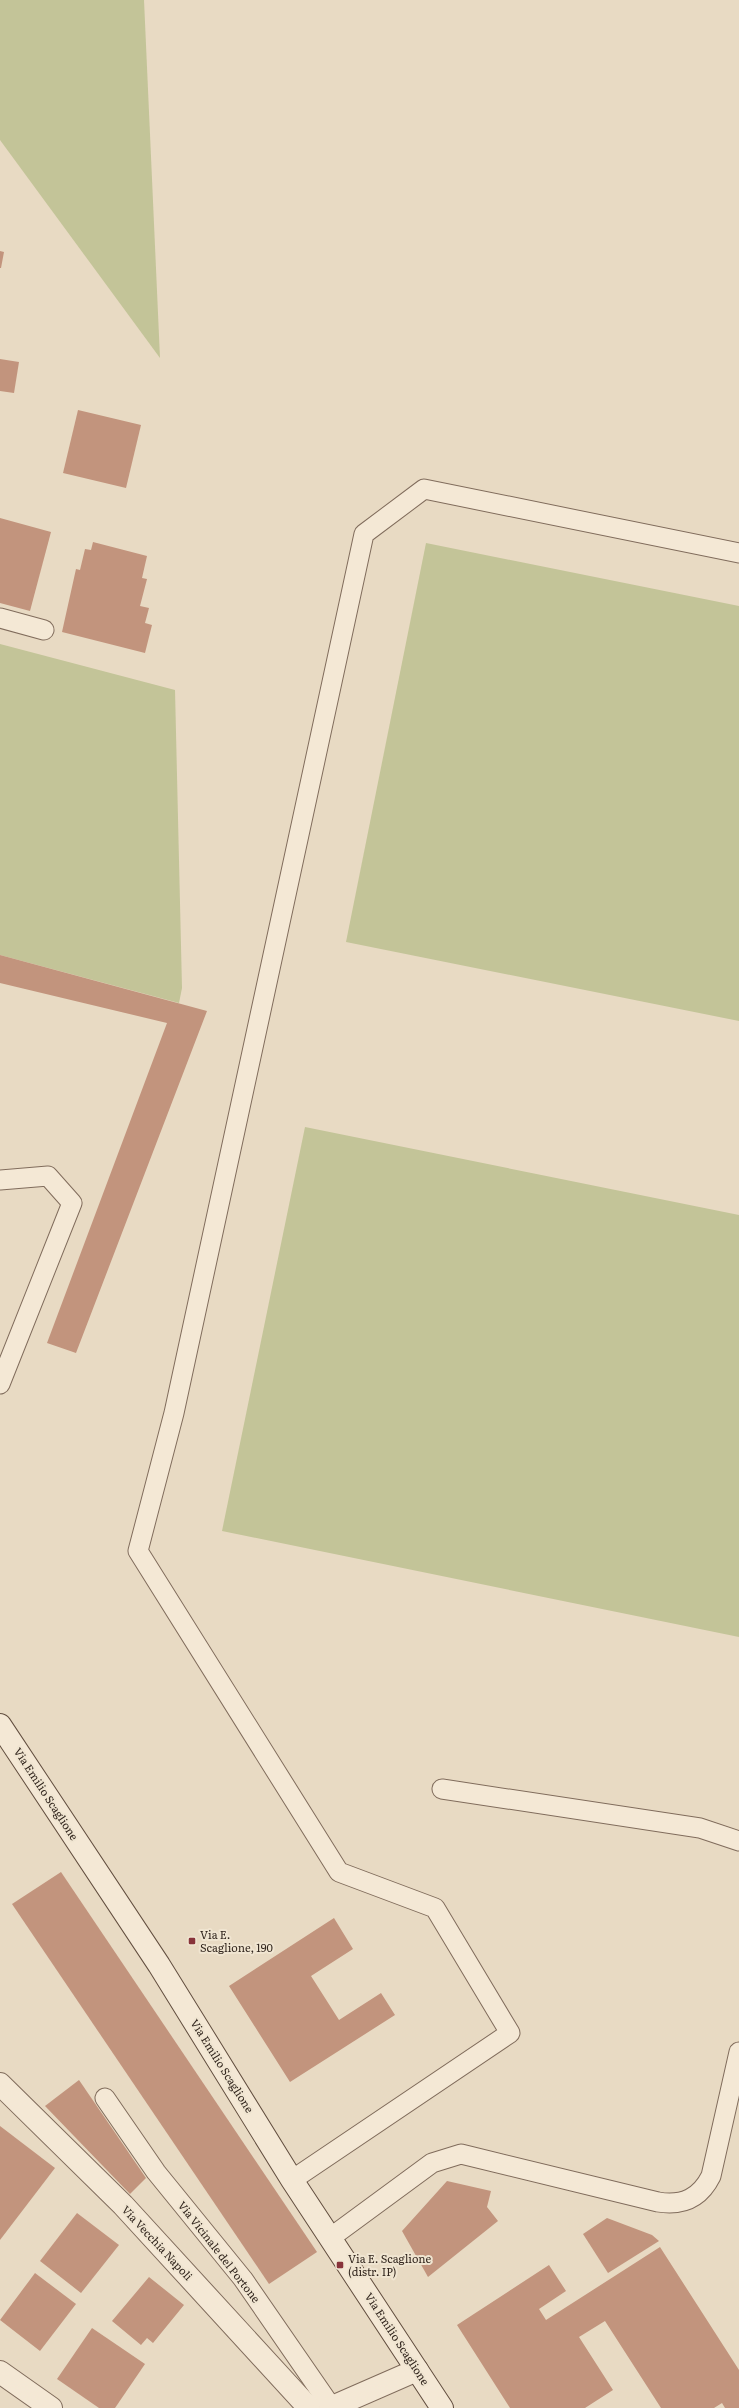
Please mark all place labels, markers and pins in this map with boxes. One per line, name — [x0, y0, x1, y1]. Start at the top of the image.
place label: Via E. Scaglione, 190 — [200, 1926, 273, 1955]
marker: Via E. Scaglione, 190 — [187, 1936, 197, 1946]
place label: Via E. Scaglione (distr. IP) — [348, 2250, 432, 2279]
marker: Via E. Scaglione (distr. IP) — [335, 2260, 345, 2270]

